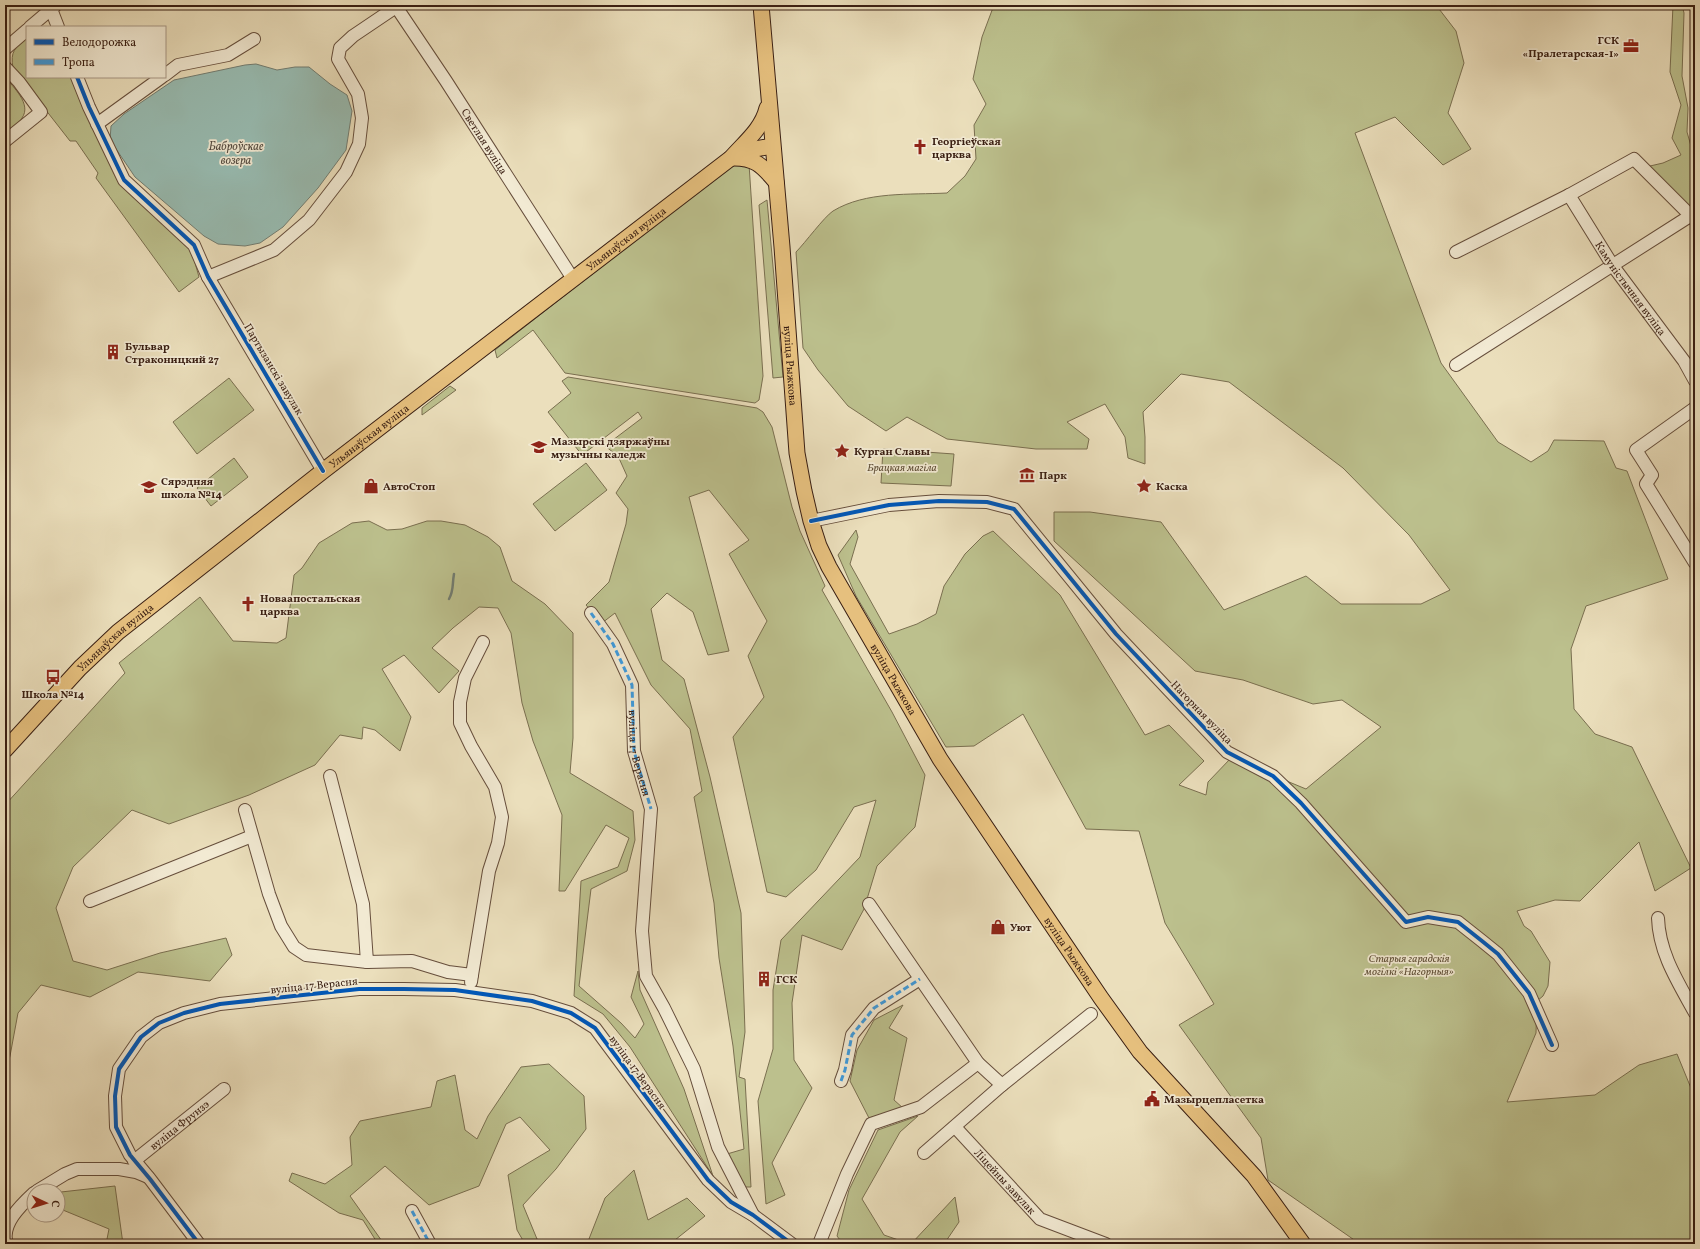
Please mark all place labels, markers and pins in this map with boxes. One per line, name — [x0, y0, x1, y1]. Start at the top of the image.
place label: ГСК «Пралетарская-1» — [1523, 34, 1619, 62]
office icon: ГСК «Пралетарская-1» — [1622, 37, 1640, 55]
place label: Георгіеўская царква — [932, 135, 1001, 163]
church icon: Георгіеўская царква — [911, 138, 929, 156]
place label: Бульвар Страконицкий 27 — [125, 340, 219, 368]
building icon: Бульвар Страконицкий 27 — [104, 343, 122, 361]
place label: Мазырскі дзяржаўны музычны каледж — [551, 435, 670, 463]
school or university icon: Мазырскі дзяржаўны музычны каледж — [530, 438, 548, 456]
place icon: Курган Славы — [833, 442, 851, 460]
place label: Курган Славы — [854, 445, 930, 460]
museum icon: Парк — [1018, 466, 1036, 484]
place label: Парк — [1039, 469, 1067, 484]
place label: Сярэдняя школа №14 — [161, 475, 222, 503]
shop icon: АвтоСтоп — [362, 477, 380, 495]
place icon: Каска — [1135, 477, 1153, 495]
school or university icon: Сярэдняя школа №14 — [140, 478, 158, 496]
place label: АвтоСтоп — [383, 480, 435, 495]
place label: Каска — [1156, 480, 1188, 495]
place label: Новаапостальская царква — [260, 592, 360, 620]
church icon: Новаапостальская царква — [239, 595, 257, 613]
bus stop icon: Школа №14 — [44, 668, 62, 686]
place label: Школа №14 — [22, 688, 85, 703]
shop icon: Уют — [989, 918, 1007, 936]
place label: Уют — [1010, 921, 1032, 936]
building icon: ГСК — [755, 970, 773, 988]
place label: ГСК — [776, 973, 797, 988]
public building icon: Мазырцепласетка — [1143, 1090, 1161, 1108]
place label: Мазырцепласетка — [1164, 1093, 1264, 1108]

